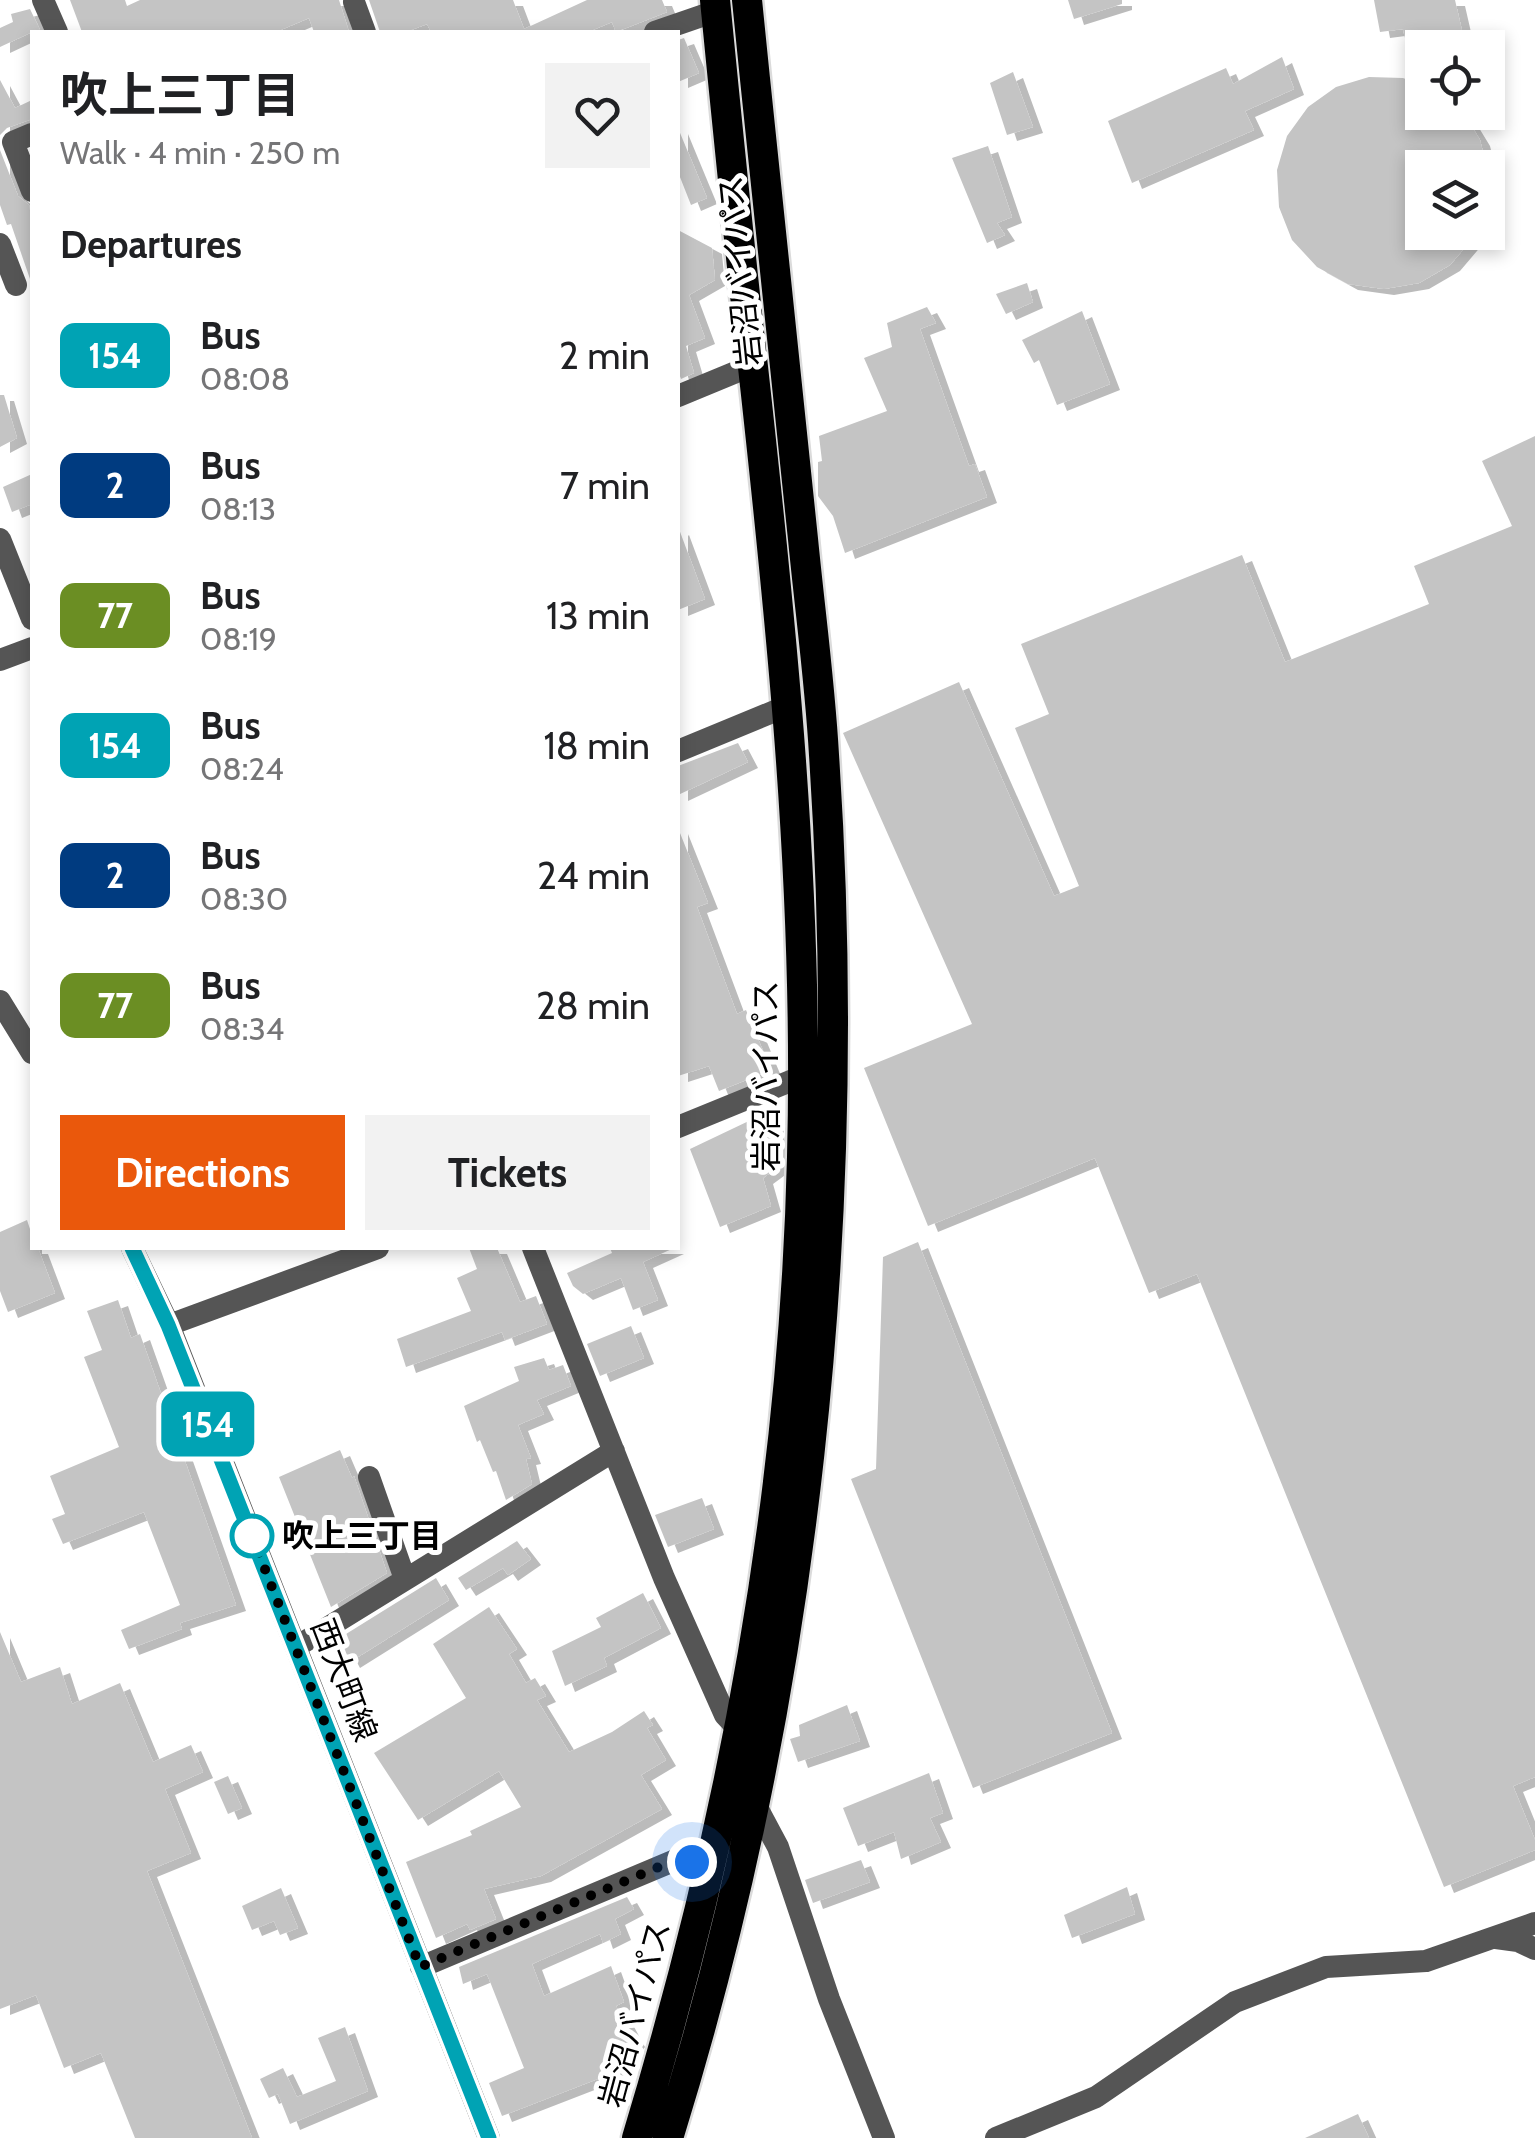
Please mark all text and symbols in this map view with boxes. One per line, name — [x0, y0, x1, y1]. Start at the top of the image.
map controls — [1405, 30, 1505, 250]
button: locate — [1405, 30, 1505, 130]
button: heart — [545, 63, 650, 168]
text: 吹上三丁目 — [60, 66, 300, 124]
text: Walk · 4 min · 250 m — [60, 133, 340, 172]
button: layers — [1405, 150, 1505, 250]
street label: 岩沼バイパス — [710, 174, 769, 368]
text: Departures — [60, 221, 242, 268]
text: Bus — [200, 312, 261, 359]
text: 2 min — [559, 332, 650, 379]
text: 154 — [88, 334, 142, 377]
text: 08:08 — [200, 359, 290, 398]
text: Bus — [200, 442, 261, 489]
text: 7 min — [560, 462, 650, 509]
text: 2 — [106, 464, 124, 507]
text: 08:13 — [200, 489, 276, 528]
text: Bus — [200, 572, 261, 619]
text: 13 min — [546, 592, 650, 639]
text: 77 — [97, 594, 133, 637]
text: 08:19 — [200, 619, 277, 658]
text: Bus — [200, 702, 261, 749]
text: 18 min — [543, 722, 650, 769]
text: 154 — [88, 724, 142, 767]
text: 08:24 — [200, 749, 284, 788]
text: Bus — [200, 832, 261, 879]
text: 24 min — [537, 852, 650, 899]
text: 2 — [106, 854, 124, 897]
text: 08:30 — [200, 879, 288, 918]
text: Bus — [200, 962, 261, 1009]
street label: 岩沼バイパス — [746, 980, 785, 1172]
text: 28 min — [536, 982, 650, 1029]
text: 77 — [97, 984, 133, 1027]
text: 08:34 — [200, 1009, 284, 1048]
button: Directions — [60, 1115, 345, 1230]
button: Tickets — [365, 1115, 650, 1230]
line badge: 154 — [150, 1392, 266, 1456]
text: 154 — [181, 1403, 235, 1446]
marker: 吹上三丁目 — [231, 1515, 273, 1557]
place label: 吹上三丁目 — [282, 1516, 442, 1555]
street label: 西大町線 — [303, 1613, 386, 1747]
your location — [667, 1837, 717, 1887]
street label: 岩沼バイパス — [591, 1916, 678, 2111]

